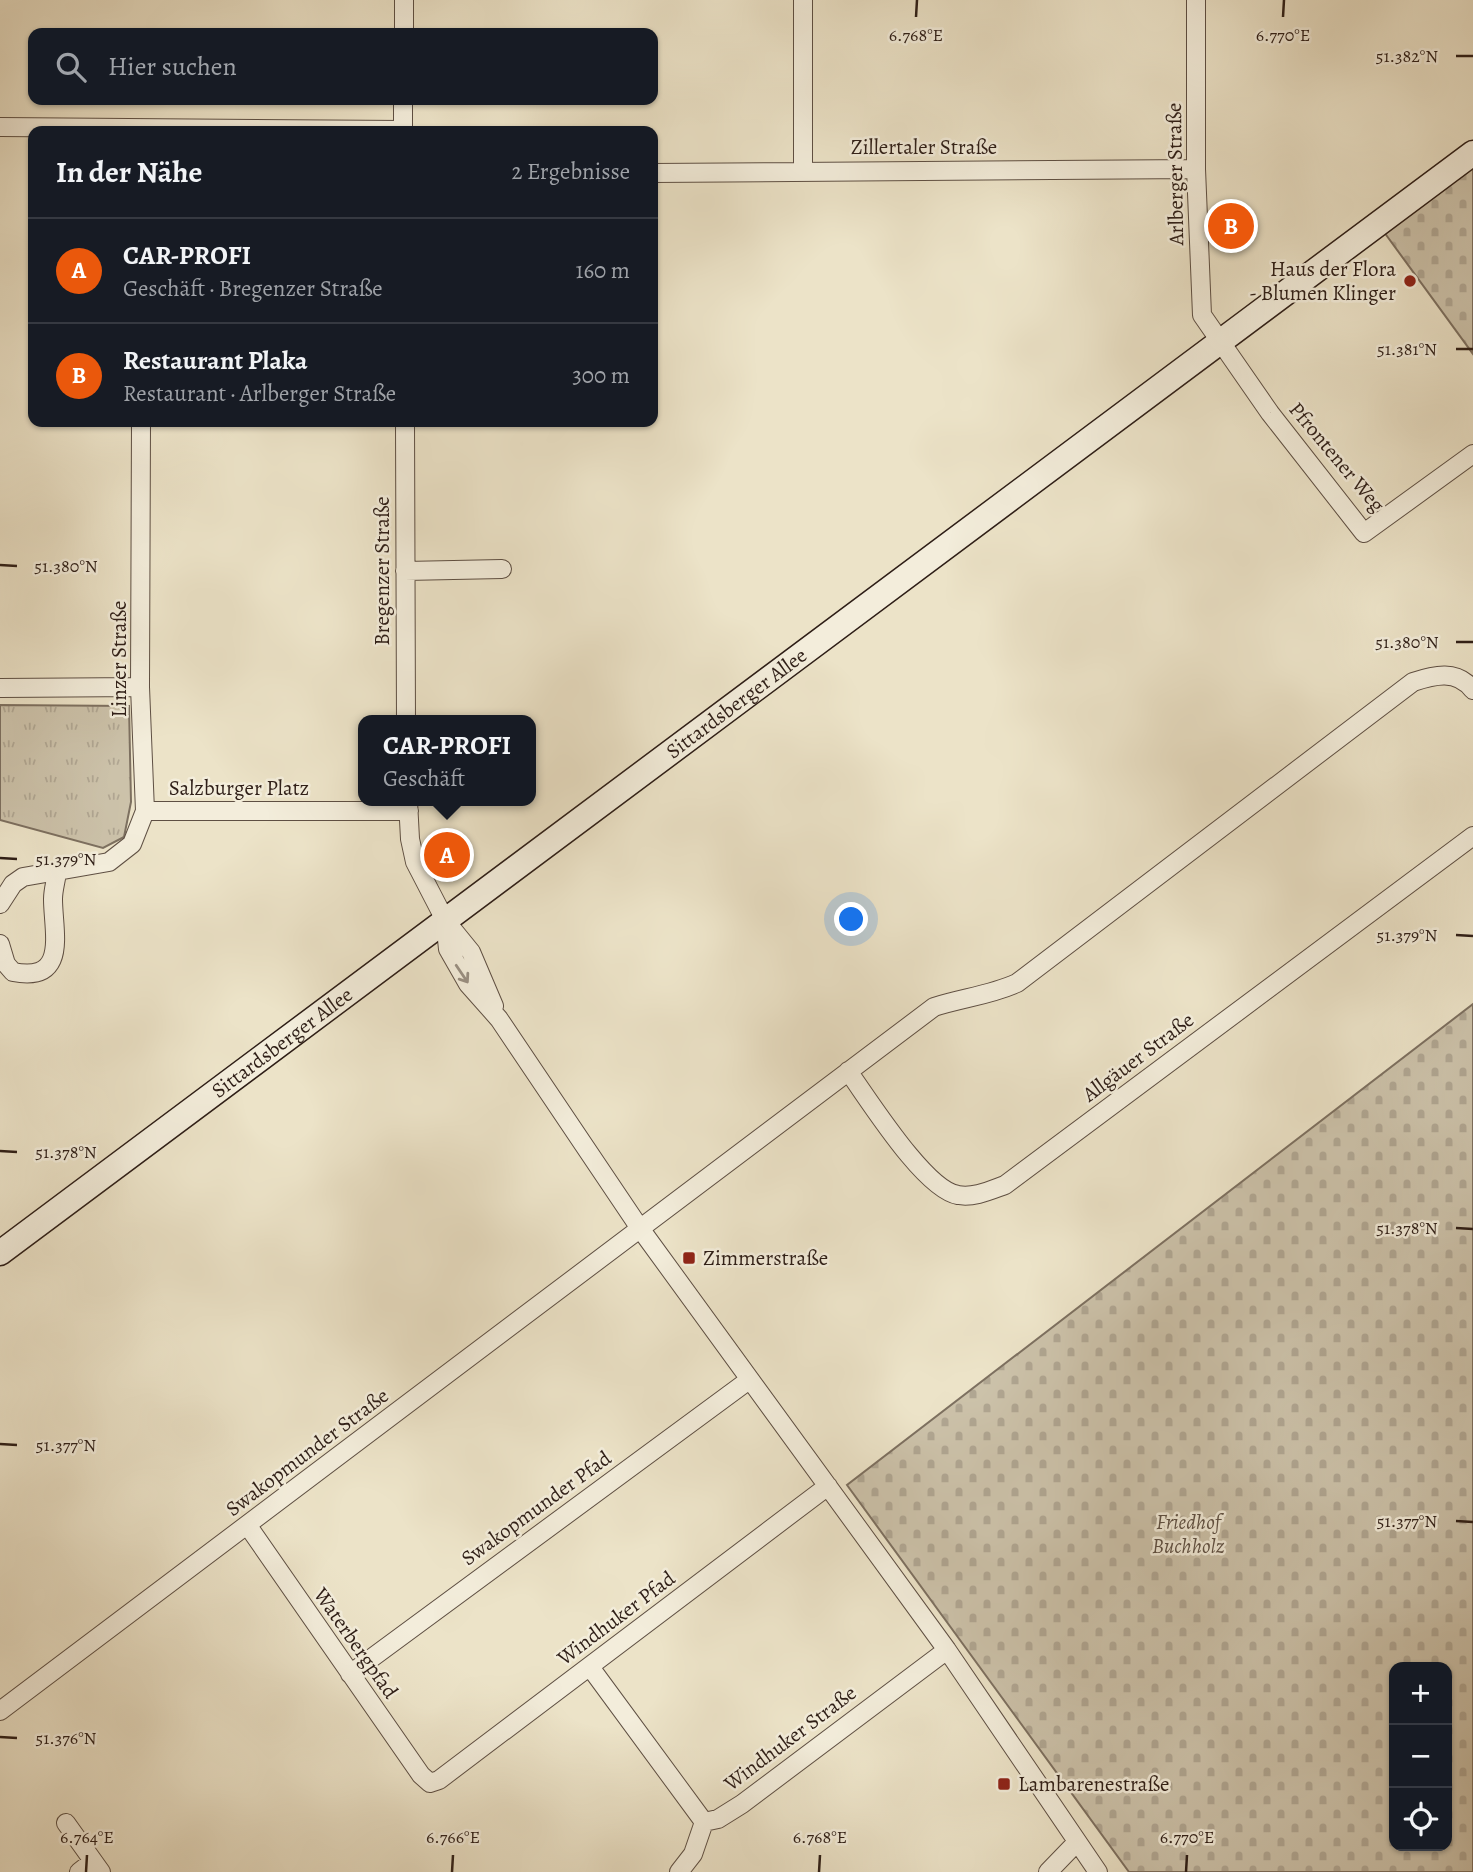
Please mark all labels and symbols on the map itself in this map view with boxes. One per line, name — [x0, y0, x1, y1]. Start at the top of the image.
text: 6.768°E — [889, 23, 943, 47]
text: 6.770°E — [1256, 23, 1310, 47]
text: 51.382°N — [1376, 44, 1438, 68]
street label: Arlberger Straße — [1160, 102, 1190, 247]
street label: Zillertaler Straße — [851, 133, 997, 161]
pin: B — [1208, 200, 1254, 252]
place label: Haus der Flora - Blumen Klinger — [1249, 255, 1396, 307]
marker: Haus der Flora - Blumen Klinger — [1402, 273, 1418, 289]
text: 51.381°N — [1377, 337, 1437, 361]
street label: Pfrontener Weg — [1283, 396, 1392, 518]
street label: Bregenzer Straße — [368, 496, 396, 646]
text: 51.380°N — [34, 554, 98, 578]
street label: Linzer Straße — [105, 601, 133, 717]
text: 51.380°N — [1375, 630, 1439, 654]
street label: Sittardsberger Allee — [660, 641, 813, 765]
street label: Salzburger Platz — [169, 774, 309, 802]
pin: A — [424, 829, 470, 881]
text: 51.379°N — [35, 847, 97, 871]
your location — [834, 902, 868, 936]
text: 51.379°N — [1376, 923, 1438, 947]
one-way arrow — [454, 964, 469, 983]
street label: Sittardsberger Allee — [206, 980, 358, 1104]
street label: Allgäuer Straße — [1076, 1006, 1199, 1109]
text: 51.378°N — [35, 1140, 97, 1164]
text: 51.378°N — [1376, 1216, 1438, 1240]
place label: Zimmerstraße — [703, 1244, 828, 1272]
marker: Zimmerstraße — [681, 1250, 697, 1266]
street label: Swakopmunder Straße — [220, 1381, 394, 1523]
text: 51.377°N — [36, 1433, 96, 1457]
street label: Swakopmunder Pfad — [455, 1444, 617, 1572]
park label: Friedhof Buchholz — [1152, 1508, 1225, 1560]
text: 51.377°N — [1377, 1509, 1437, 1533]
street label: Windhuker Pfad — [550, 1564, 681, 1672]
street label: Waterbergpfad — [307, 1581, 405, 1705]
street label: Windhuker Straße — [717, 1679, 862, 1798]
text: 51.376°N — [35, 1726, 97, 1750]
place label: Lambarenestraße — [1018, 1770, 1169, 1798]
marker: Lambarenestraße — [996, 1776, 1012, 1792]
text: 6.764°E — [60, 1825, 114, 1849]
text: 6.766°E — [426, 1825, 480, 1849]
text: 6.768°E — [793, 1825, 847, 1849]
text: 6.770°E — [1160, 1825, 1214, 1849]

